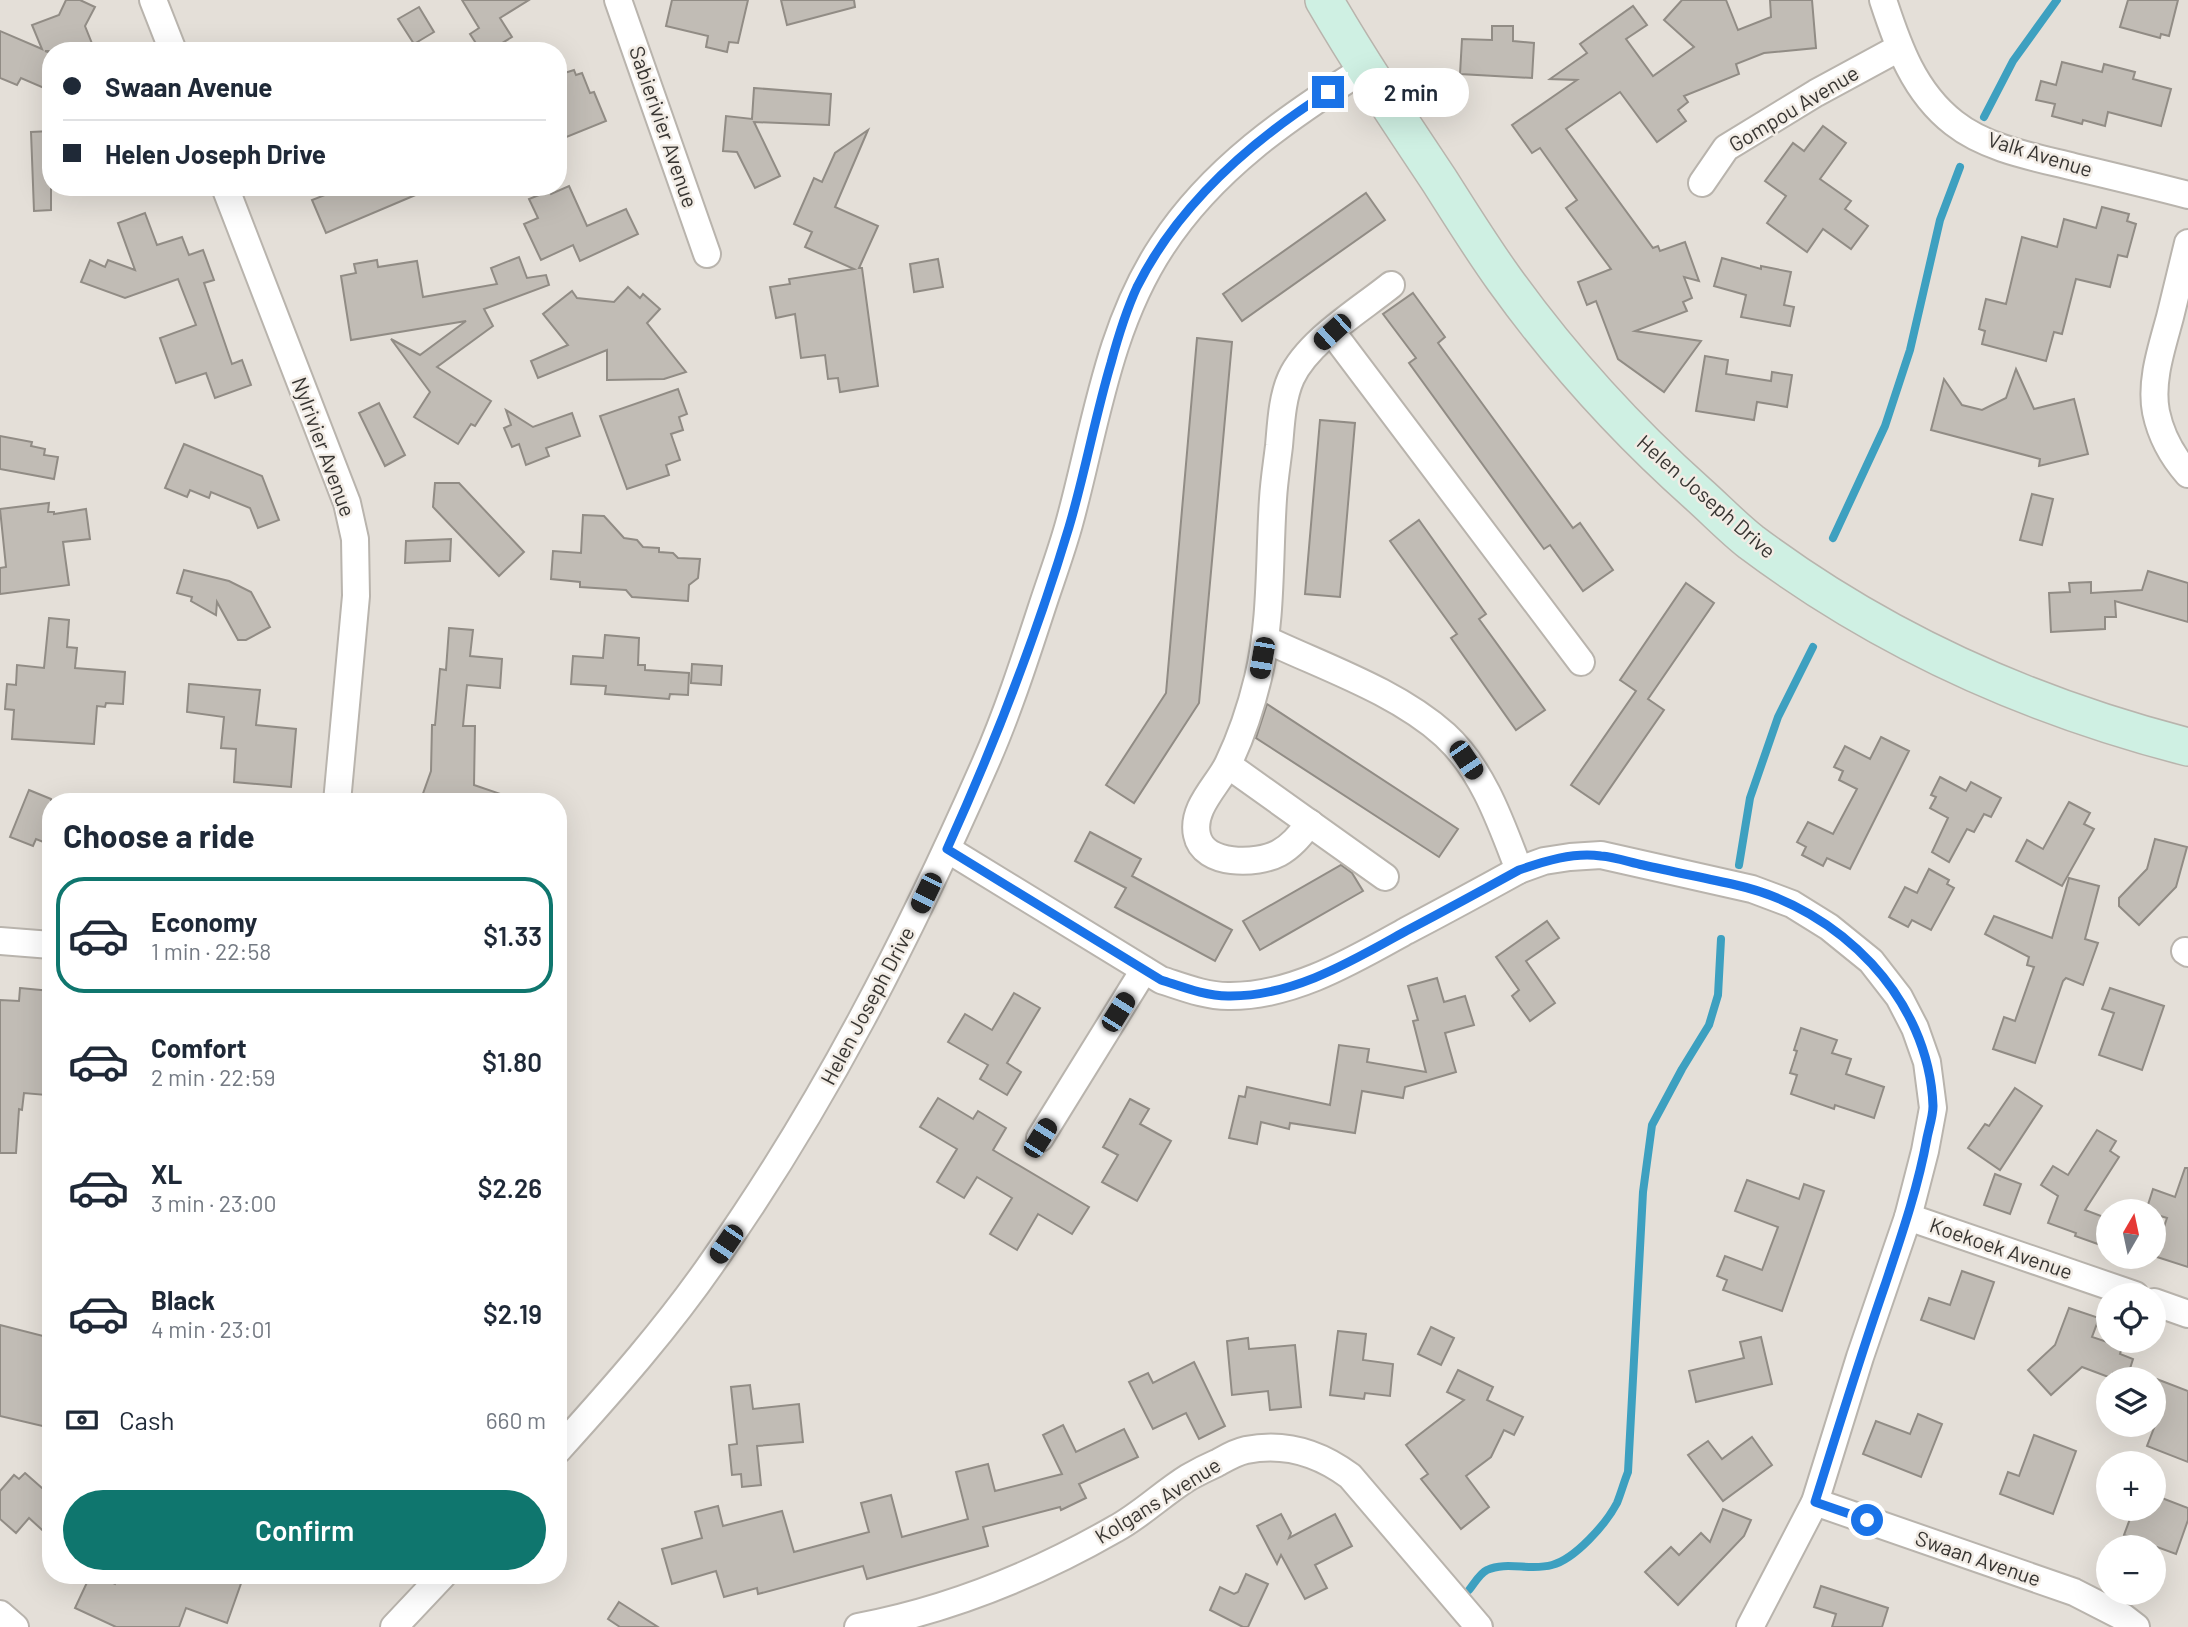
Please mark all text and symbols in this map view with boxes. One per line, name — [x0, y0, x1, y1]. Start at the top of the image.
street label: Sabierivier Avenue — [625, 43, 704, 211]
street label: Gompou Avenue — [1724, 59, 1863, 156]
callout: 2 min — [1352, 68, 1468, 116]
text: Swaan Avenue — [105, 71, 273, 102]
route end — [1312, 76, 1344, 108]
text: 2 min — [1384, 78, 1438, 106]
street label: Valk Avenue — [1985, 126, 2096, 181]
text: Helen Joseph Drive — [105, 138, 326, 169]
car — [1310, 310, 1355, 354]
street label: Nylrivier Avenue — [288, 373, 361, 520]
street label: Helen Joseph Drive — [1633, 429, 1781, 563]
car — [1249, 635, 1276, 681]
car — [1446, 737, 1487, 783]
text: Choose a ride — [63, 816, 255, 854]
car — [908, 870, 945, 916]
icon: car — [67, 904, 130, 967]
text: Economy — [151, 906, 257, 937]
text: $1.33 — [483, 920, 542, 951]
street label: Helen Joseph Drive — [815, 922, 919, 1089]
text: 1 min · 22:58 — [151, 937, 271, 965]
car — [1098, 989, 1139, 1035]
icon: car — [67, 1030, 130, 1093]
text: Comfort — [151, 1032, 247, 1063]
text: $1.80 — [482, 1046, 542, 1077]
text: 2 min · 22:59 — [151, 1063, 276, 1091]
car — [1020, 1115, 1061, 1161]
icon: car — [67, 1156, 130, 1219]
text: XL — [151, 1158, 182, 1189]
text: $2.26 — [478, 1172, 542, 1203]
text: 3 min · 23:00 — [151, 1189, 277, 1217]
north arrow — [2096, 1199, 2166, 1269]
map controls — [2096, 1199, 2166, 1605]
street label: Koekoek Avenue — [1927, 1211, 2076, 1284]
car — [706, 1221, 747, 1267]
icon: car — [67, 1282, 130, 1345]
button: locate — [2096, 1283, 2166, 1353]
text: Black — [151, 1284, 215, 1315]
text: $2.19 — [483, 1298, 542, 1329]
text: 4 min · 23:01 — [151, 1315, 272, 1343]
button: layers — [2096, 1367, 2166, 1437]
icon: cash — [63, 1401, 101, 1439]
text: Cash — [119, 1404, 174, 1435]
text: 660 m — [486, 1406, 546, 1434]
street label: Kolgans Avenue — [1090, 1451, 1225, 1548]
button: + — [2096, 1451, 2166, 1521]
button: Confirm — [63, 1490, 546, 1570]
route start — [1851, 1504, 1883, 1536]
street label: Swaan Avenue — [1913, 1524, 2044, 1591]
button: − — [2096, 1535, 2166, 1605]

